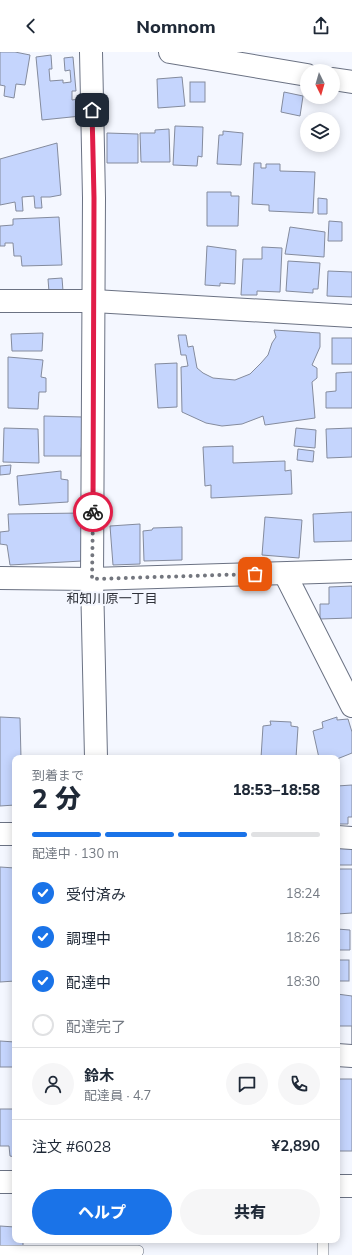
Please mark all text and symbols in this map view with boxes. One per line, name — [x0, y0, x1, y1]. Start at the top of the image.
icon: back — [20, 15, 42, 37]
text: Nomnom — [136, 15, 216, 38]
icon: share — [310, 15, 332, 37]
north arrow — [300, 64, 340, 104]
map controls — [300, 64, 340, 152]
pin — [75, 93, 109, 127]
icon: home — [81, 99, 103, 121]
button: layers — [300, 112, 340, 152]
courier — [73, 492, 113, 532]
icon: bike — [82, 501, 104, 523]
pin — [238, 557, 272, 591]
icon: bag — [244, 563, 266, 585]
district label: 和知川原一丁目 — [66, 590, 158, 606]
text: 到着まで — [32, 767, 84, 783]
text: 18:53–18:58 — [233, 780, 320, 799]
text: 2 分 — [32, 782, 81, 815]
text: 配達中 · 130 m — [32, 845, 119, 861]
icon: check — [32, 882, 54, 904]
text: 受付済み — [66, 885, 126, 904]
text: 18:24 — [286, 885, 320, 901]
icon: check — [32, 926, 54, 948]
text: 調理中 — [66, 929, 111, 948]
text: 18:26 — [286, 929, 320, 945]
icon: check — [32, 970, 54, 992]
text: 配達中 — [66, 973, 111, 992]
text: 18:30 — [286, 973, 320, 989]
text: 配達完了 — [66, 1017, 126, 1036]
button: person — [32, 1063, 74, 1105]
button: chat — [226, 1063, 268, 1105]
button: phone — [278, 1063, 320, 1105]
text: 鈴木 — [84, 1066, 114, 1085]
text: 配達員 · 4.7 — [84, 1087, 151, 1103]
text: ¥2,890 — [271, 1136, 320, 1155]
text: 注文 #6028 — [32, 1137, 111, 1156]
button: ヘルプ — [32, 1189, 172, 1235]
button: 共有 — [180, 1189, 320, 1235]

